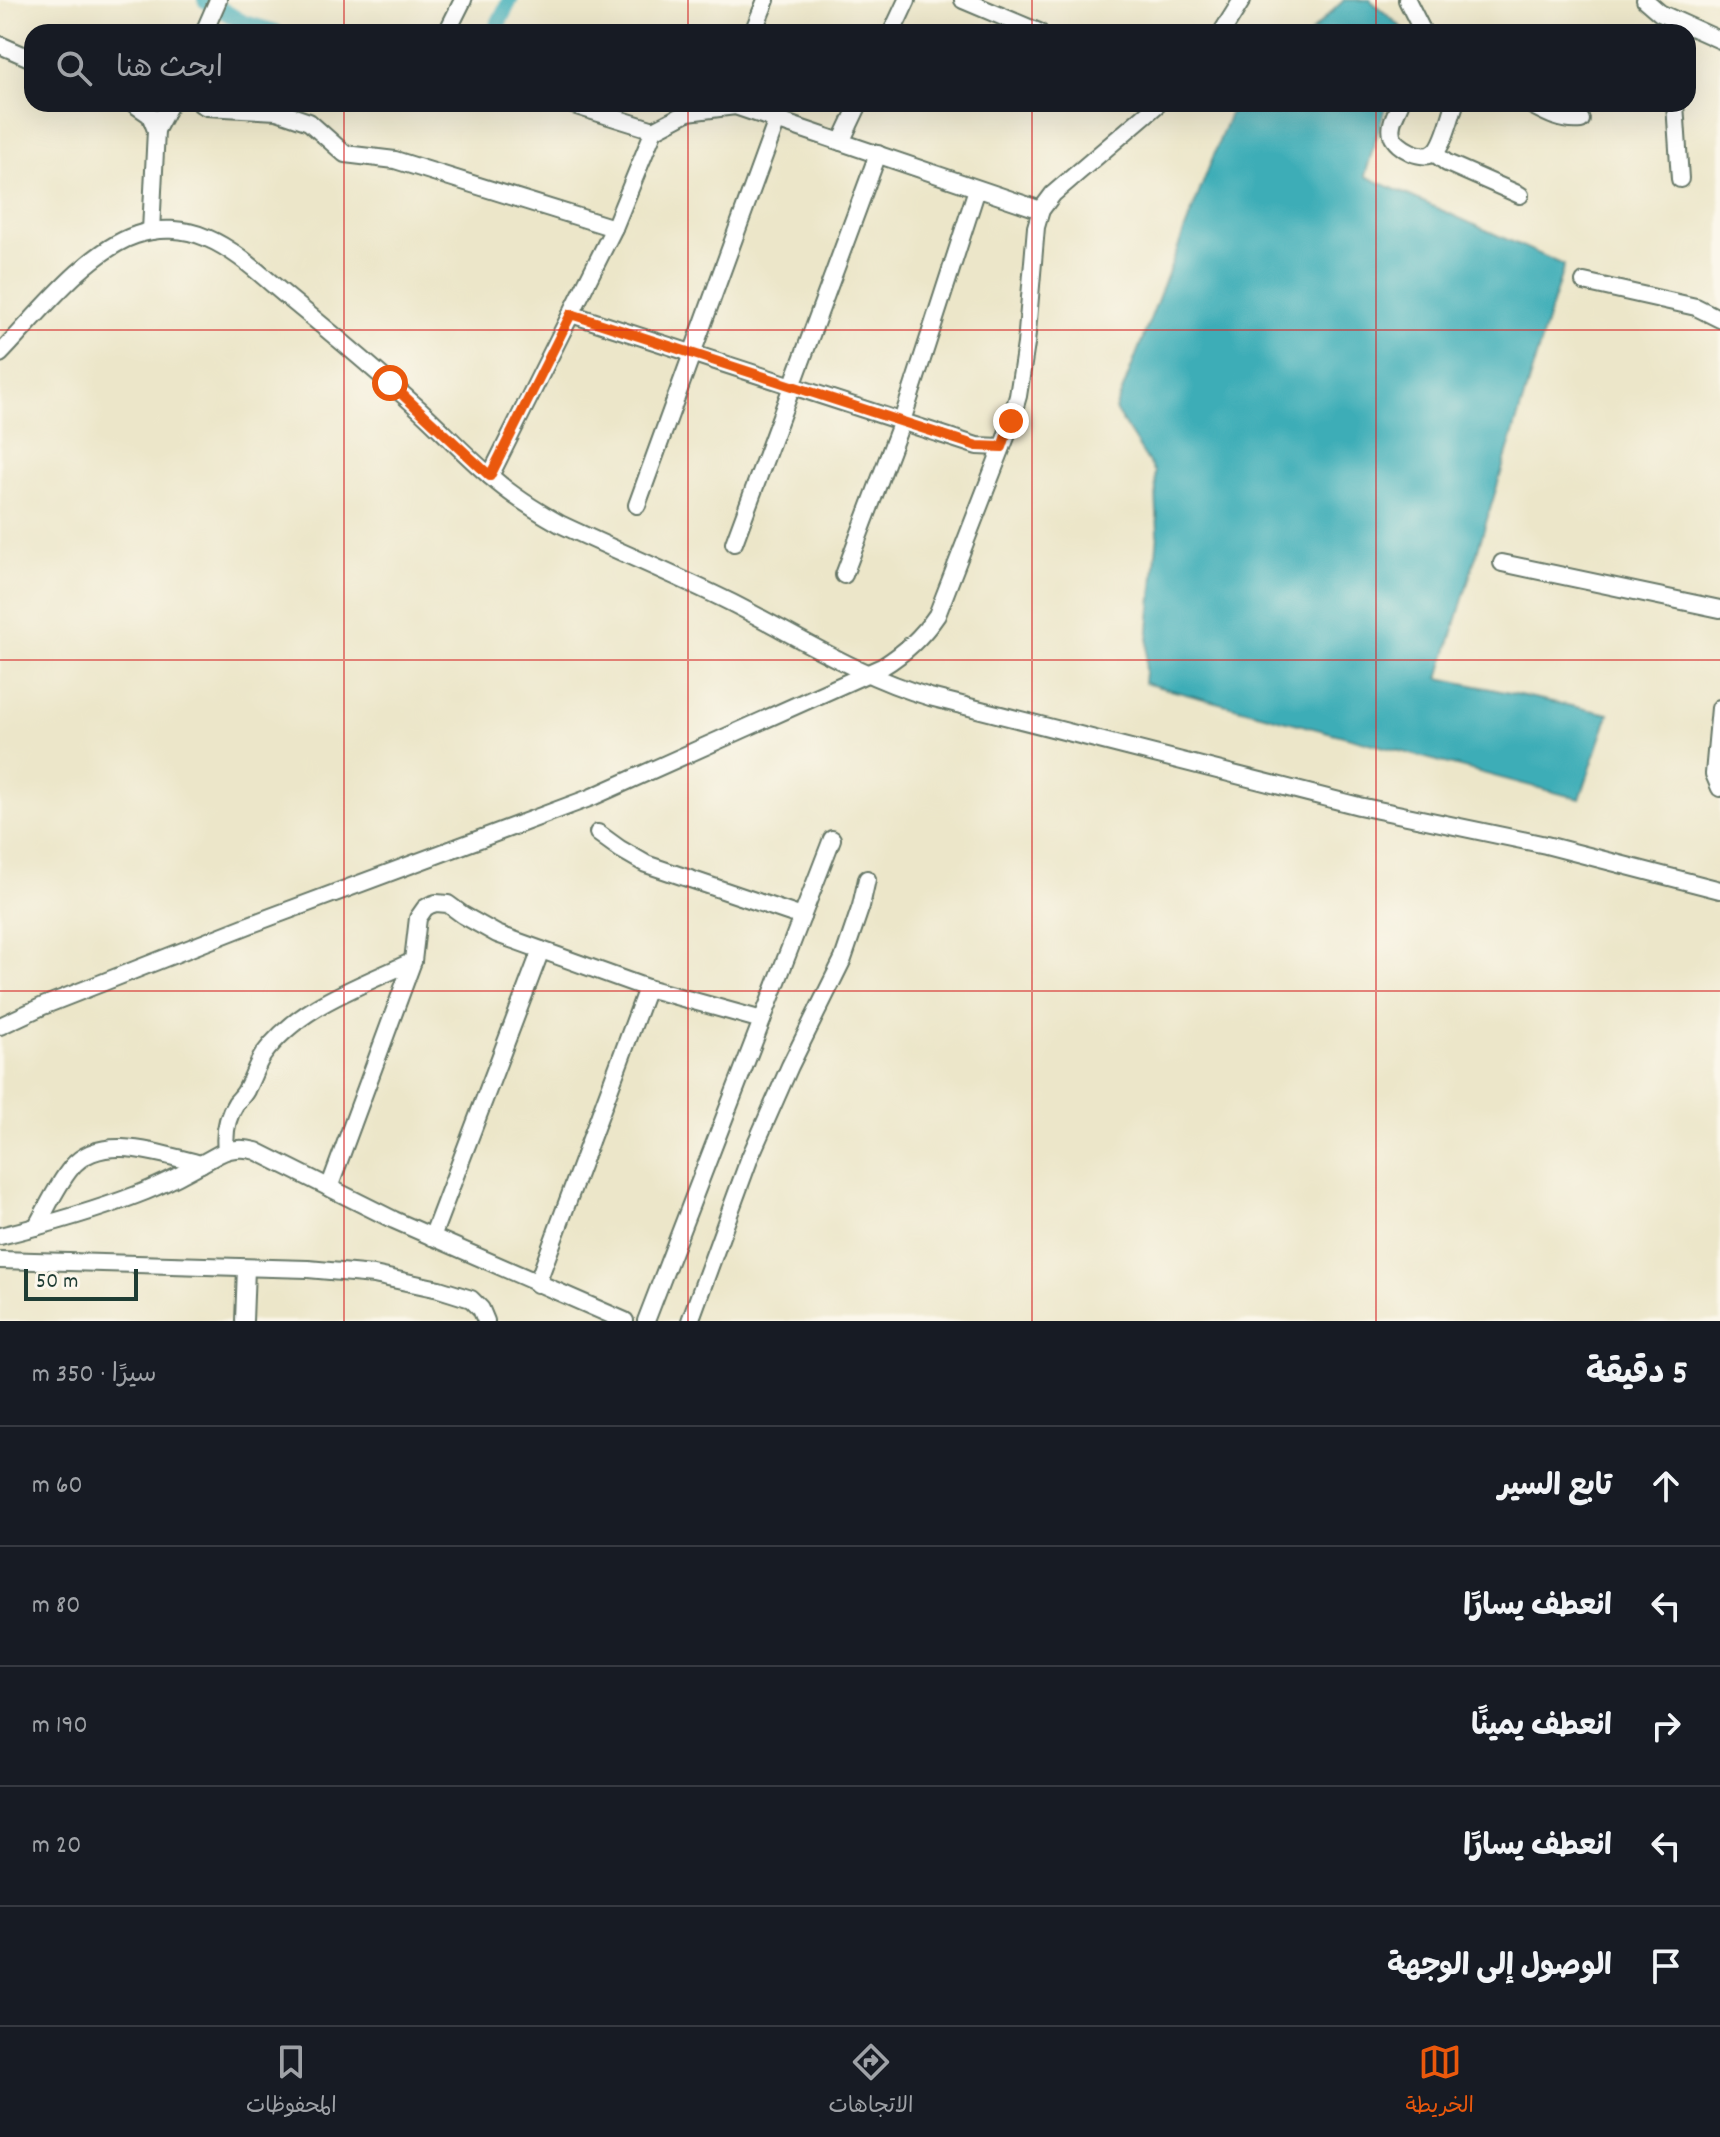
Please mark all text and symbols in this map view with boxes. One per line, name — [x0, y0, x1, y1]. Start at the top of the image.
search box — [24, 24, 1696, 112]
icon: search — [52, 46, 96, 90]
text: ابحث هنا — [116, 49, 223, 92]
route start — [372, 365, 408, 401]
route end — [993, 403, 1029, 439]
scale bar — [24, 1265, 138, 1301]
text: 50 m — [36, 1267, 78, 1298]
text: 5 دقيقة — [1586, 1351, 1688, 1400]
text: سيرًا · 350 m — [32, 1357, 157, 1394]
icon: ahead — [1644, 1464, 1688, 1508]
text: تابع السير — [1498, 1467, 1612, 1510]
text: 60 m — [32, 1468, 83, 1505]
icon: left — [1644, 1584, 1688, 1628]
text: انعطف يسارًا — [1463, 1587, 1612, 1630]
text: 80 m — [32, 1588, 80, 1625]
icon: right — [1644, 1704, 1688, 1748]
text: انعطف يمينًا — [1471, 1707, 1612, 1750]
text: 190 m — [32, 1708, 88, 1745]
icon: left — [1644, 1824, 1688, 1868]
text: انعطف يسارًا — [1463, 1827, 1612, 1870]
text: 20 m — [32, 1828, 81, 1865]
icon: arrive — [1644, 1944, 1688, 1988]
text: الوصول إلى الوجهة — [1387, 1947, 1612, 1990]
tab: المحفوظات — [246, 2040, 337, 2124]
tab: الاتجاهات — [828, 2040, 913, 2124]
tab: الخريطة — [1405, 2040, 1474, 2124]

